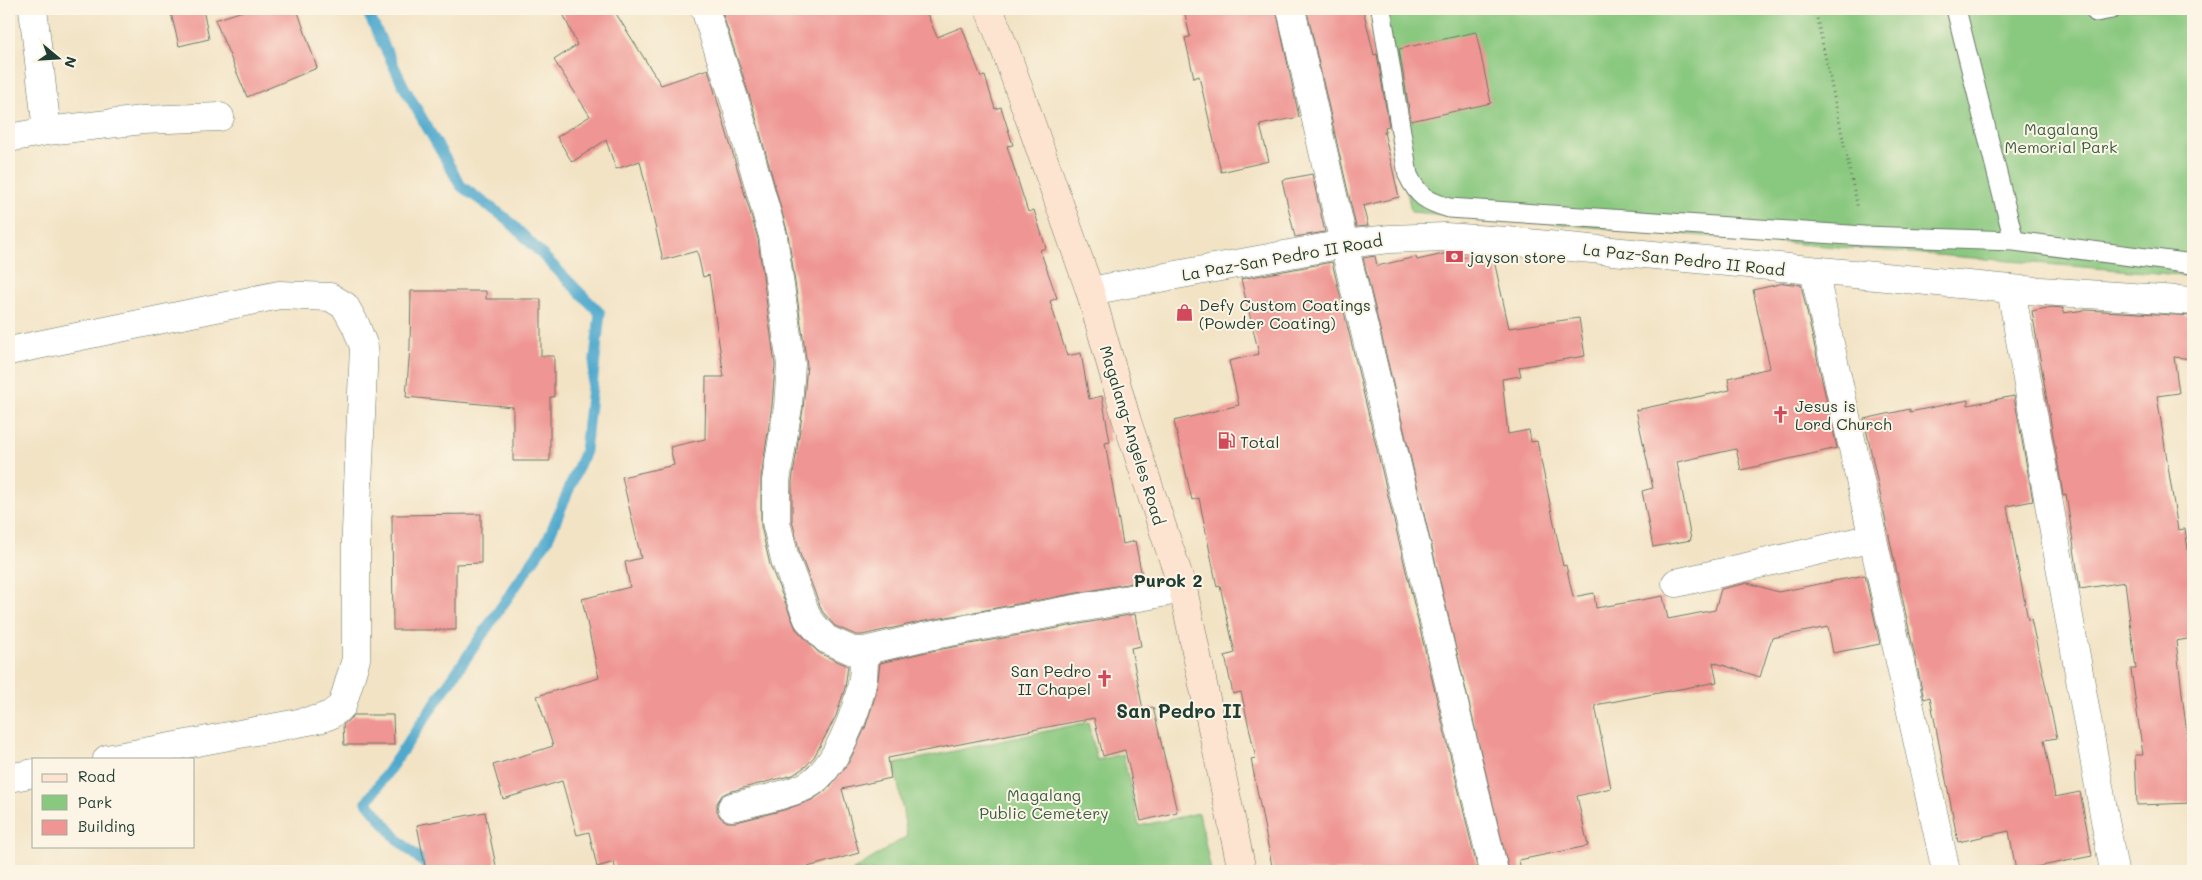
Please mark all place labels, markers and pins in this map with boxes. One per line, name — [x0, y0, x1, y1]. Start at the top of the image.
bank icon: jayson store — [1445, 246, 1465, 266]
place label: jayson store — [1467, 246, 1566, 267]
place label: Defy Custom Coatings (Powder Coating) — [1199, 294, 1371, 333]
shop icon: Defy Custom Coatings (Powder Coating) — [1175, 303, 1195, 323]
place label: Jesus is Lord Church — [1795, 395, 1892, 434]
church icon: Jesus is Lord Church — [1771, 404, 1791, 424]
fuel station icon: Total — [1216, 431, 1236, 451]
place label: Total — [1240, 431, 1279, 452]
place label: San Pedro II Chapel — [1011, 660, 1091, 699]
church icon: San Pedro II Chapel — [1095, 669, 1115, 689]

